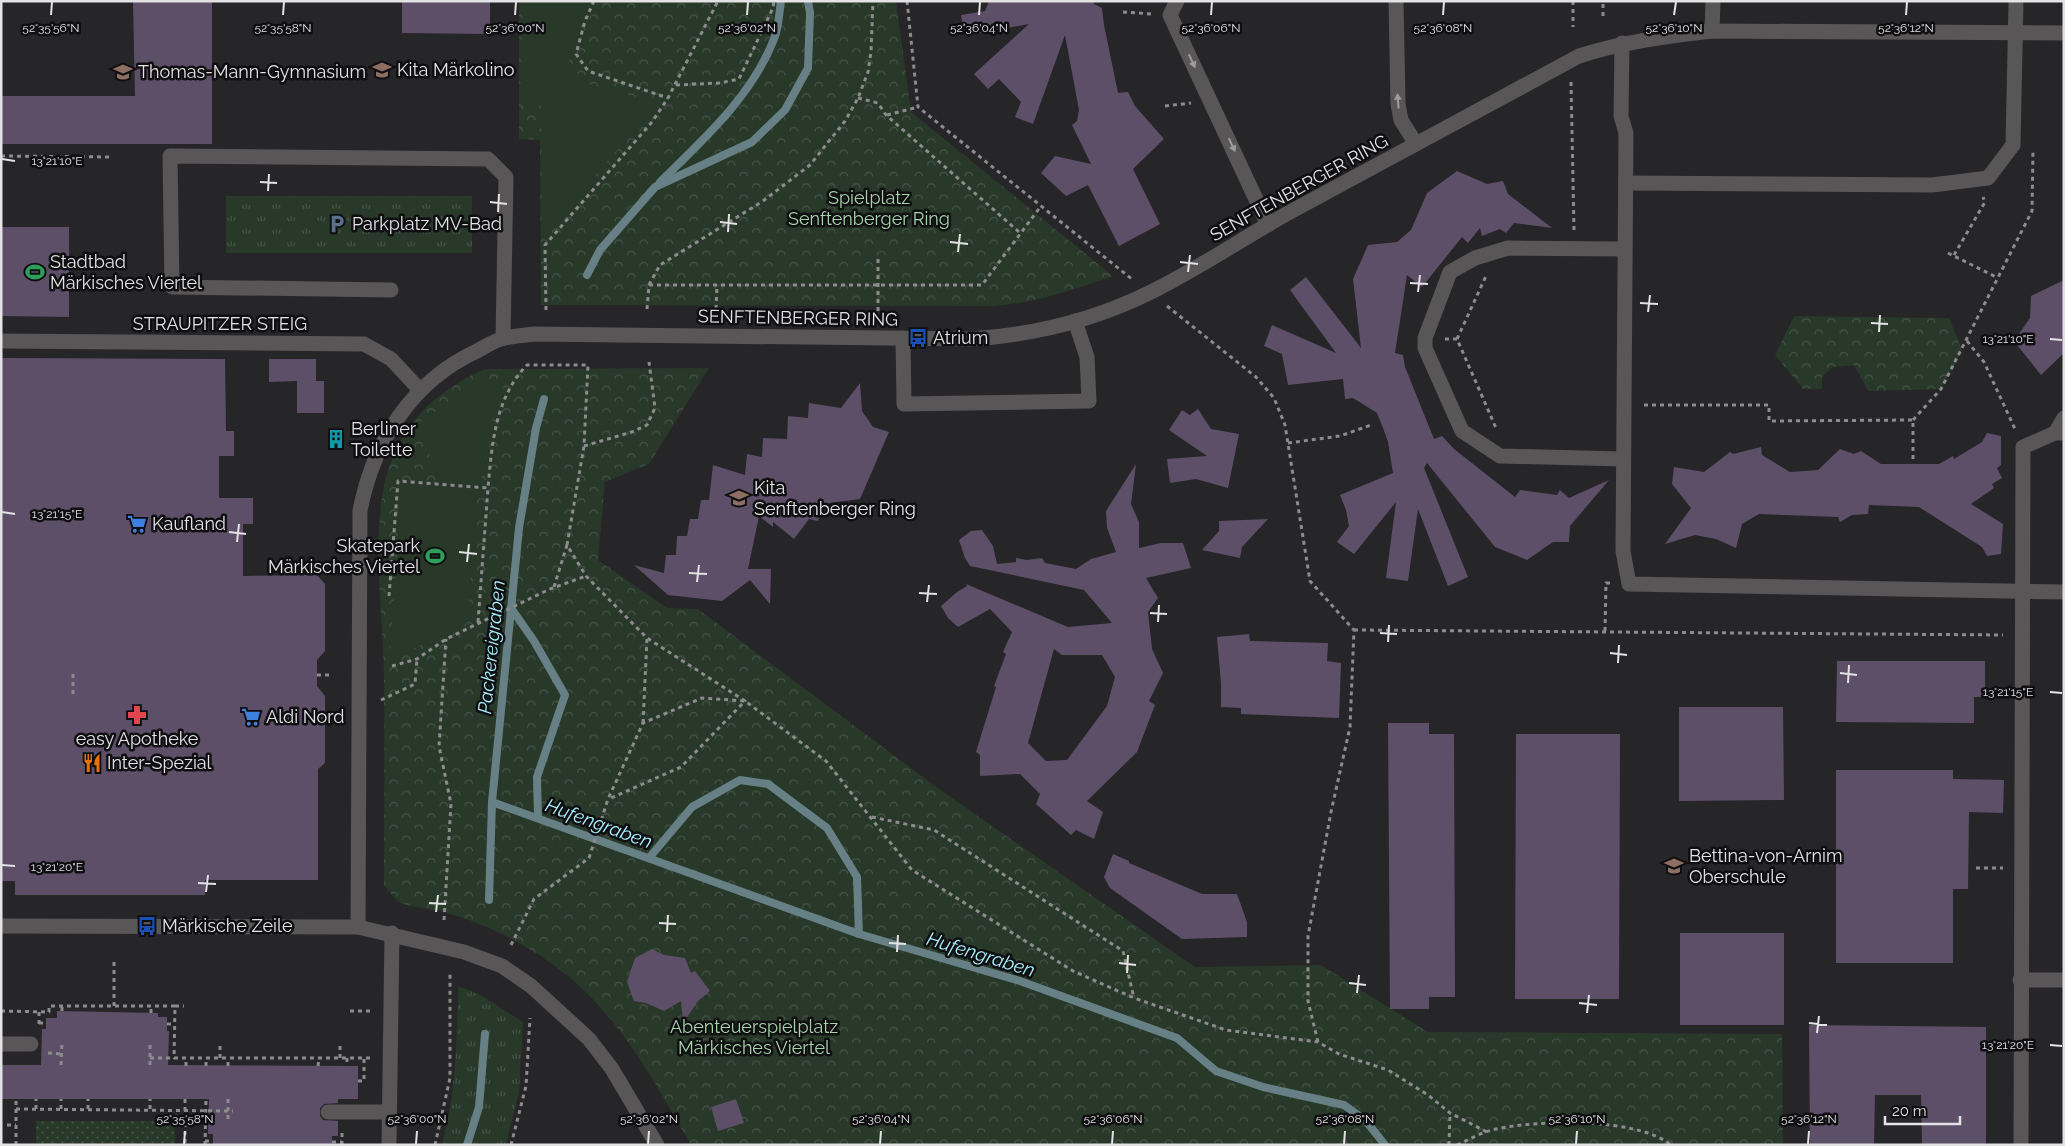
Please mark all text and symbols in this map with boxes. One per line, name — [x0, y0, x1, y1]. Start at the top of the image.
text: 52°35'56"N — [22, 21, 80, 35]
text: 52°35'58"N — [254, 21, 312, 35]
text: 52°36'00"N — [486, 21, 544, 35]
text: 52°36'02"N — [718, 21, 776, 35]
text: 52°36'04"N — [950, 21, 1008, 35]
text: 52°36'06"N — [1182, 21, 1240, 35]
text: 52°36'08"N — [1414, 21, 1472, 35]
text: 52°36'10"N — [1646, 21, 1702, 35]
text: 52°36'12"N — [1878, 21, 1934, 35]
one-way arrow — [1189, 54, 1197, 68]
school or university icon: Kita Märkolino — [371, 59, 393, 81]
place label: Kita Märkolino — [397, 59, 515, 80]
school or university icon: Thomas-Mann-Gymnasium — [112, 61, 134, 83]
place label: Thomas-Mann-Gymnasium — [138, 61, 366, 82]
one-way arrow — [1394, 92, 1402, 108]
street label: SENFTENBERGER RING — [1206, 130, 1391, 245]
one-way arrow — [1228, 138, 1236, 152]
text: 13°21'10"E — [31, 154, 83, 168]
park label: Spielplatz Senftenberger Ring — [788, 187, 950, 229]
parking icon: Parkplatz MV-Bad — [326, 213, 348, 235]
place label: Parkplatz MV-Bad — [352, 213, 502, 234]
place label: Stadtbad Märkisches Viertel — [50, 251, 202, 293]
sports icon: Stadtbad Märkisches Viertel — [24, 261, 46, 283]
street label: SENFTENBERGER RING — [698, 305, 898, 330]
street label: STRAUPITZER STEIG — [133, 313, 307, 334]
bus stop icon: Atrium — [907, 327, 929, 349]
place label: Atrium — [933, 327, 988, 348]
text: 13°21'10"E — [1982, 332, 2034, 346]
place label: Berliner Toilette — [351, 418, 417, 460]
building icon: Berliner Toilette — [325, 428, 347, 450]
place label: Kita Senftenberger Ring — [754, 477, 916, 519]
school or university icon: Kita Senftenberger Ring — [728, 487, 750, 509]
text: 13°21'15"E — [32, 507, 82, 521]
supermarket icon: Kaufland — [126, 513, 148, 535]
place label: Kaufland — [152, 513, 226, 534]
place label: Skatepark Märkisches Viertel — [268, 535, 420, 577]
sports icon: Skatepark Märkisches Viertel — [424, 545, 446, 567]
water label: Packereigraben — [473, 579, 509, 715]
text: 13°21'15"E — [1983, 685, 2033, 699]
pharmacy icon: easy Apotheke — [126, 704, 148, 726]
supermarket icon: Aldi Nord — [240, 706, 262, 728]
place label: Aldi Nord — [266, 706, 345, 727]
place label: easy Apotheke — [76, 728, 199, 749]
restaurant icon: Inter-Spezial — [81, 752, 103, 774]
place label: Inter-Spezial — [107, 752, 212, 773]
water label: Hufengraben — [543, 794, 655, 852]
place label: Bettina-von-Arnim Oberschule — [1689, 845, 1843, 887]
school or university icon: Bettina-von-Arnim Oberschule — [1663, 855, 1685, 877]
text: 13°21'20"E — [31, 860, 83, 874]
bus stop icon: Märkische Zeile — [136, 915, 158, 937]
place label: Märkische Zeile — [162, 915, 293, 936]
water label: Hufengraben — [924, 927, 1038, 981]
park label: Abenteuerspielplatz Märkisches Viertel — [670, 1016, 838, 1058]
text: 13°21'20"E — [1982, 1038, 2034, 1052]
scale bar — [1885, 1094, 1960, 1126]
text: 20 m — [1892, 1102, 1927, 1120]
text: 52°35'58"N — [156, 1112, 214, 1126]
text: 52°36'00"N — [388, 1112, 446, 1126]
text: 52°36'02"N — [620, 1112, 678, 1126]
text: 52°36'04"N — [852, 1112, 910, 1126]
text: 52°36'06"N — [1084, 1112, 1142, 1126]
text: 52°36'08"N — [1316, 1112, 1374, 1126]
text: 52°36'10"N — [1549, 1112, 1605, 1126]
text: 52°36'12"N — [1781, 1112, 1837, 1126]

